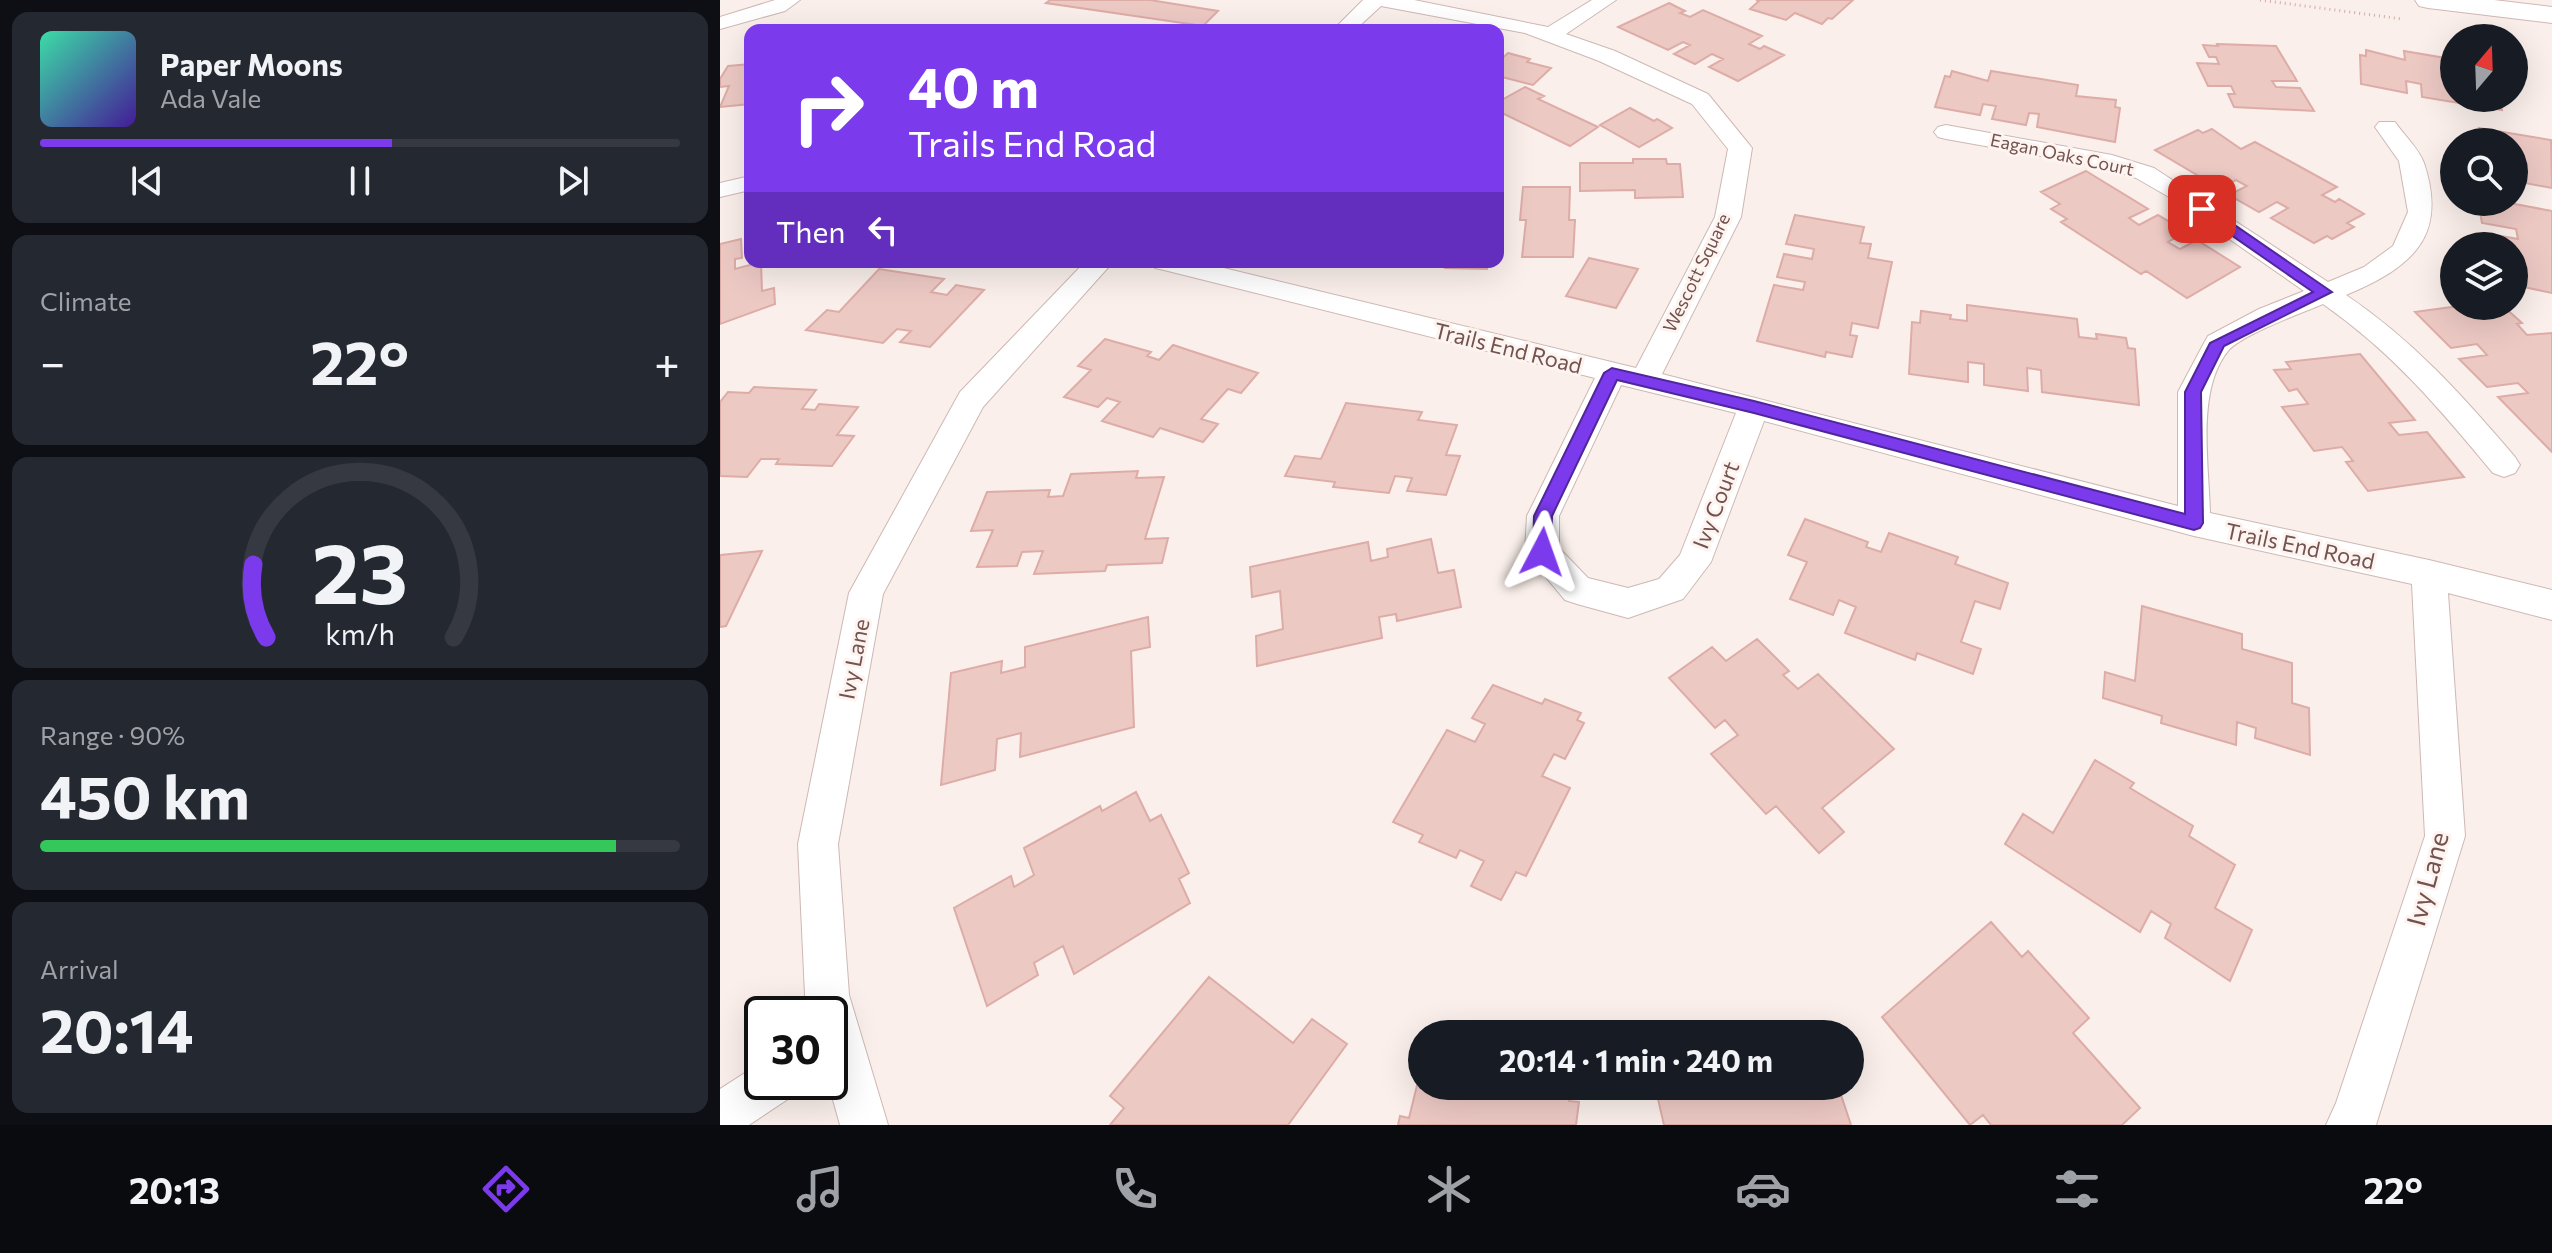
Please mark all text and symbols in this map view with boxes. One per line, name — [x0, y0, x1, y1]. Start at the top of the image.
north arrow — [2440, 24, 2528, 112]
map controls — [2440, 24, 2528, 320]
text: Paper Moons — [160, 45, 343, 82]
text: 40 m — [908, 51, 1039, 120]
icon: right — [776, 56, 880, 160]
text: Ada Vale — [160, 82, 261, 113]
text: Trails End Road — [908, 120, 1156, 164]
street label: Eagan Oaks Court — [1988, 128, 2136, 180]
button: search — [2440, 128, 2528, 216]
icon: previous — [125, 159, 169, 203]
icon: pause — [338, 159, 382, 203]
icon: next — [551, 159, 595, 203]
pin — [2168, 175, 2236, 243]
icon: arrive — [2180, 187, 2224, 231]
icon: left — [861, 208, 905, 252]
street label: Wescott Square — [1658, 210, 1734, 336]
text: Then — [776, 212, 845, 249]
button: layers — [2440, 232, 2528, 320]
text: Climate — [40, 285, 132, 316]
street label: Trails End Road — [1431, 316, 1585, 379]
text: 22° — [310, 324, 409, 397]
text: − — [40, 334, 65, 388]
text: + — [654, 334, 680, 388]
street label: Ivy Court — [1687, 457, 1745, 552]
position arrow — [1500, 510, 1584, 594]
street label: Trails End Road — [2223, 517, 2377, 574]
text: 23 — [312, 519, 408, 621]
street label: Ivy Lane — [832, 616, 875, 701]
text: km/h — [325, 617, 395, 652]
text: Range · 90% — [40, 719, 185, 750]
text: 450 km — [40, 758, 250, 831]
street label: Ivy Lane — [2399, 828, 2454, 929]
text: Arrival — [40, 953, 119, 984]
text: 20:14 — [40, 992, 193, 1065]
speed limit sign: 30 — [744, 996, 848, 1100]
text: 20:14 · 1 min · 240 m — [1499, 1041, 1773, 1078]
icon: directions — [478, 1161, 534, 1217]
icon: music — [792, 1161, 848, 1217]
icon: phone — [1107, 1161, 1163, 1217]
icon: climate — [1421, 1161, 1477, 1217]
icon: car — [1735, 1161, 1791, 1217]
icon: filters — [2049, 1161, 2105, 1217]
text: 20:13 — [129, 1167, 220, 1211]
text: 22° — [2363, 1167, 2423, 1211]

